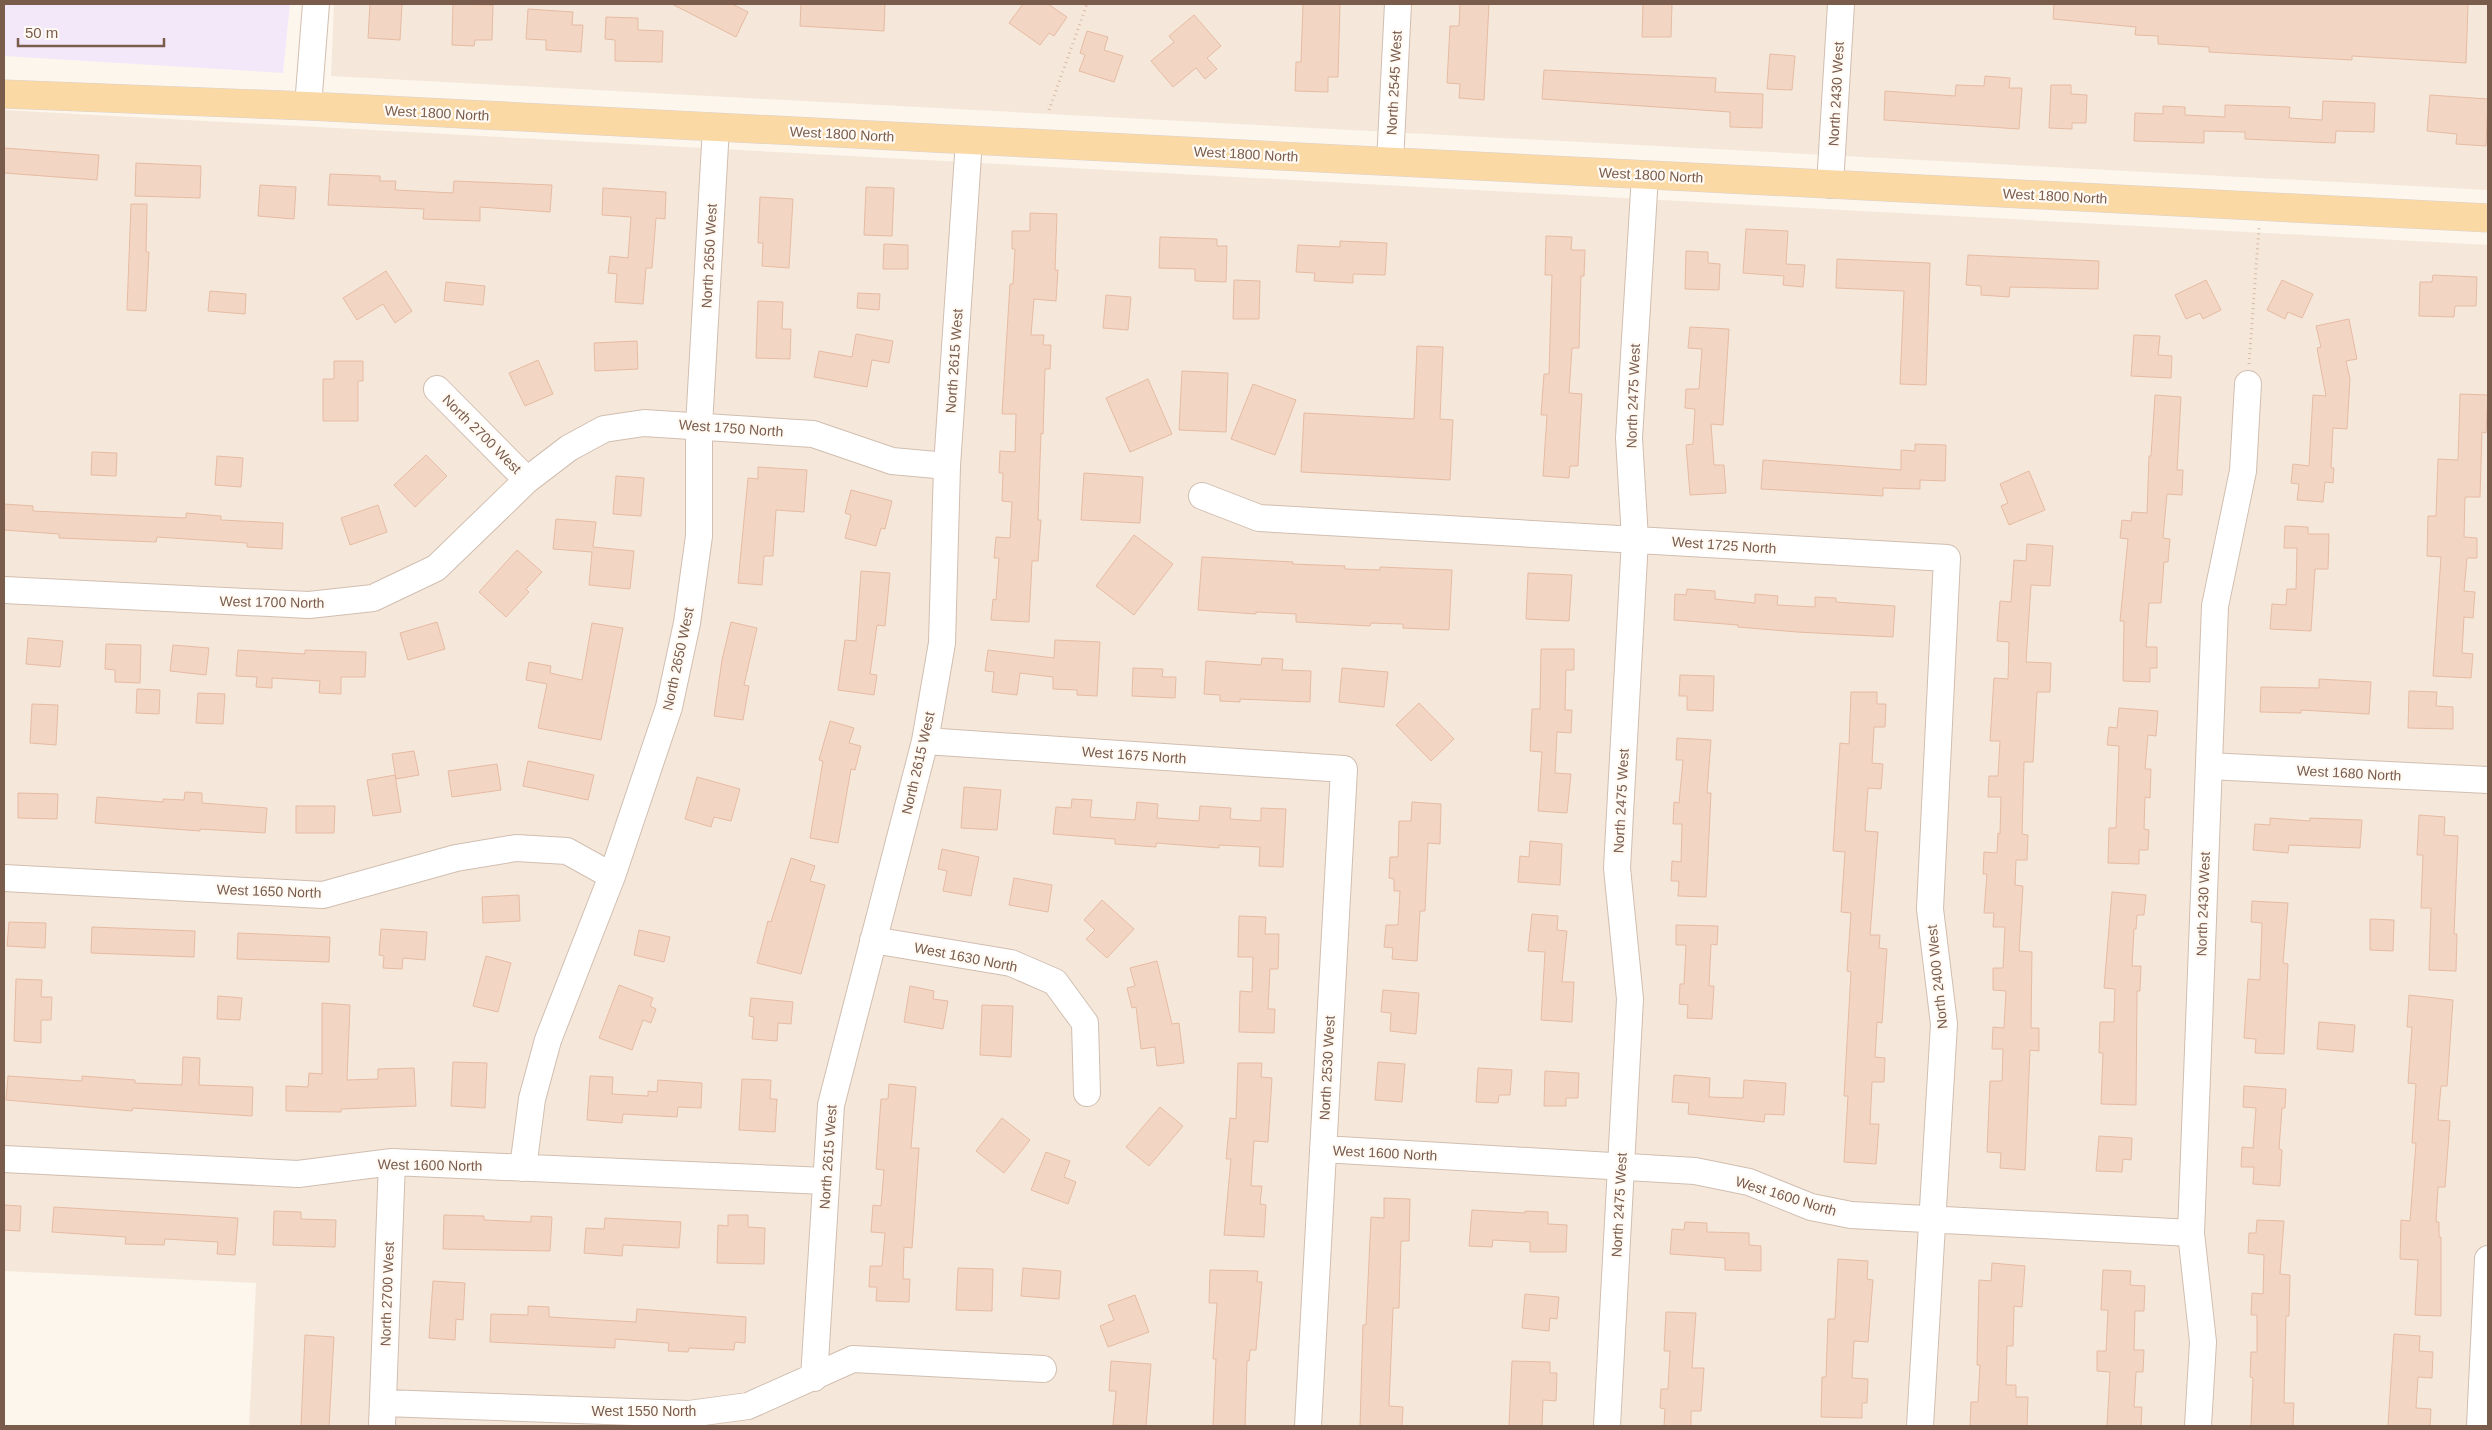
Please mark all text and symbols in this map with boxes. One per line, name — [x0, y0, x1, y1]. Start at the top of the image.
scale bar — [18, 15, 164, 47]
text: 50 m — [25, 24, 58, 41]
street label: North 2545 West — [1383, 30, 1405, 136]
street label: North 2430 West — [1825, 41, 1847, 147]
street label: West 1800 North — [384, 102, 490, 124]
street label: West 1800 North — [789, 123, 895, 145]
street label: West 1800 North — [1193, 143, 1299, 165]
street label: West 1800 North — [1598, 164, 1704, 186]
street label: West 1800 North — [2002, 185, 2108, 207]
street label: North 2650 West — [698, 203, 720, 309]
street label: North 2615 West — [942, 308, 966, 414]
street label: North 2475 West — [1623, 343, 1643, 449]
street label: North 2700 West — [439, 391, 525, 477]
street label: West 1750 North — [678, 416, 784, 440]
street label: West 1725 North — [1671, 533, 1777, 557]
street label: West 1700 North — [219, 593, 325, 611]
street label: North 2650 West — [659, 606, 697, 712]
street label: North 2615 West — [898, 710, 938, 816]
street label: West 1675 North — [1081, 743, 1187, 767]
street label: North 2475 West — [1610, 748, 1632, 854]
street label: West 1680 North — [2296, 762, 2402, 784]
street label: North 2430 West — [2193, 851, 2213, 957]
street label: West 1650 North — [216, 881, 322, 901]
street label: North 2400 West — [1924, 924, 1950, 1030]
street label: West 1630 North — [913, 939, 1019, 975]
street label: North 2530 West — [1316, 1015, 1338, 1121]
street label: North 2615 West — [816, 1104, 840, 1210]
street label: West 1600 North — [1332, 1142, 1438, 1164]
street label: North 2475 West — [1608, 1152, 1630, 1258]
street label: West 1600 North — [377, 1156, 483, 1174]
street label: West 1600 North — [1734, 1173, 1838, 1219]
street label: North 2700 West — [377, 1241, 397, 1347]
street label: West 1550 North — [592, 1403, 696, 1419]

